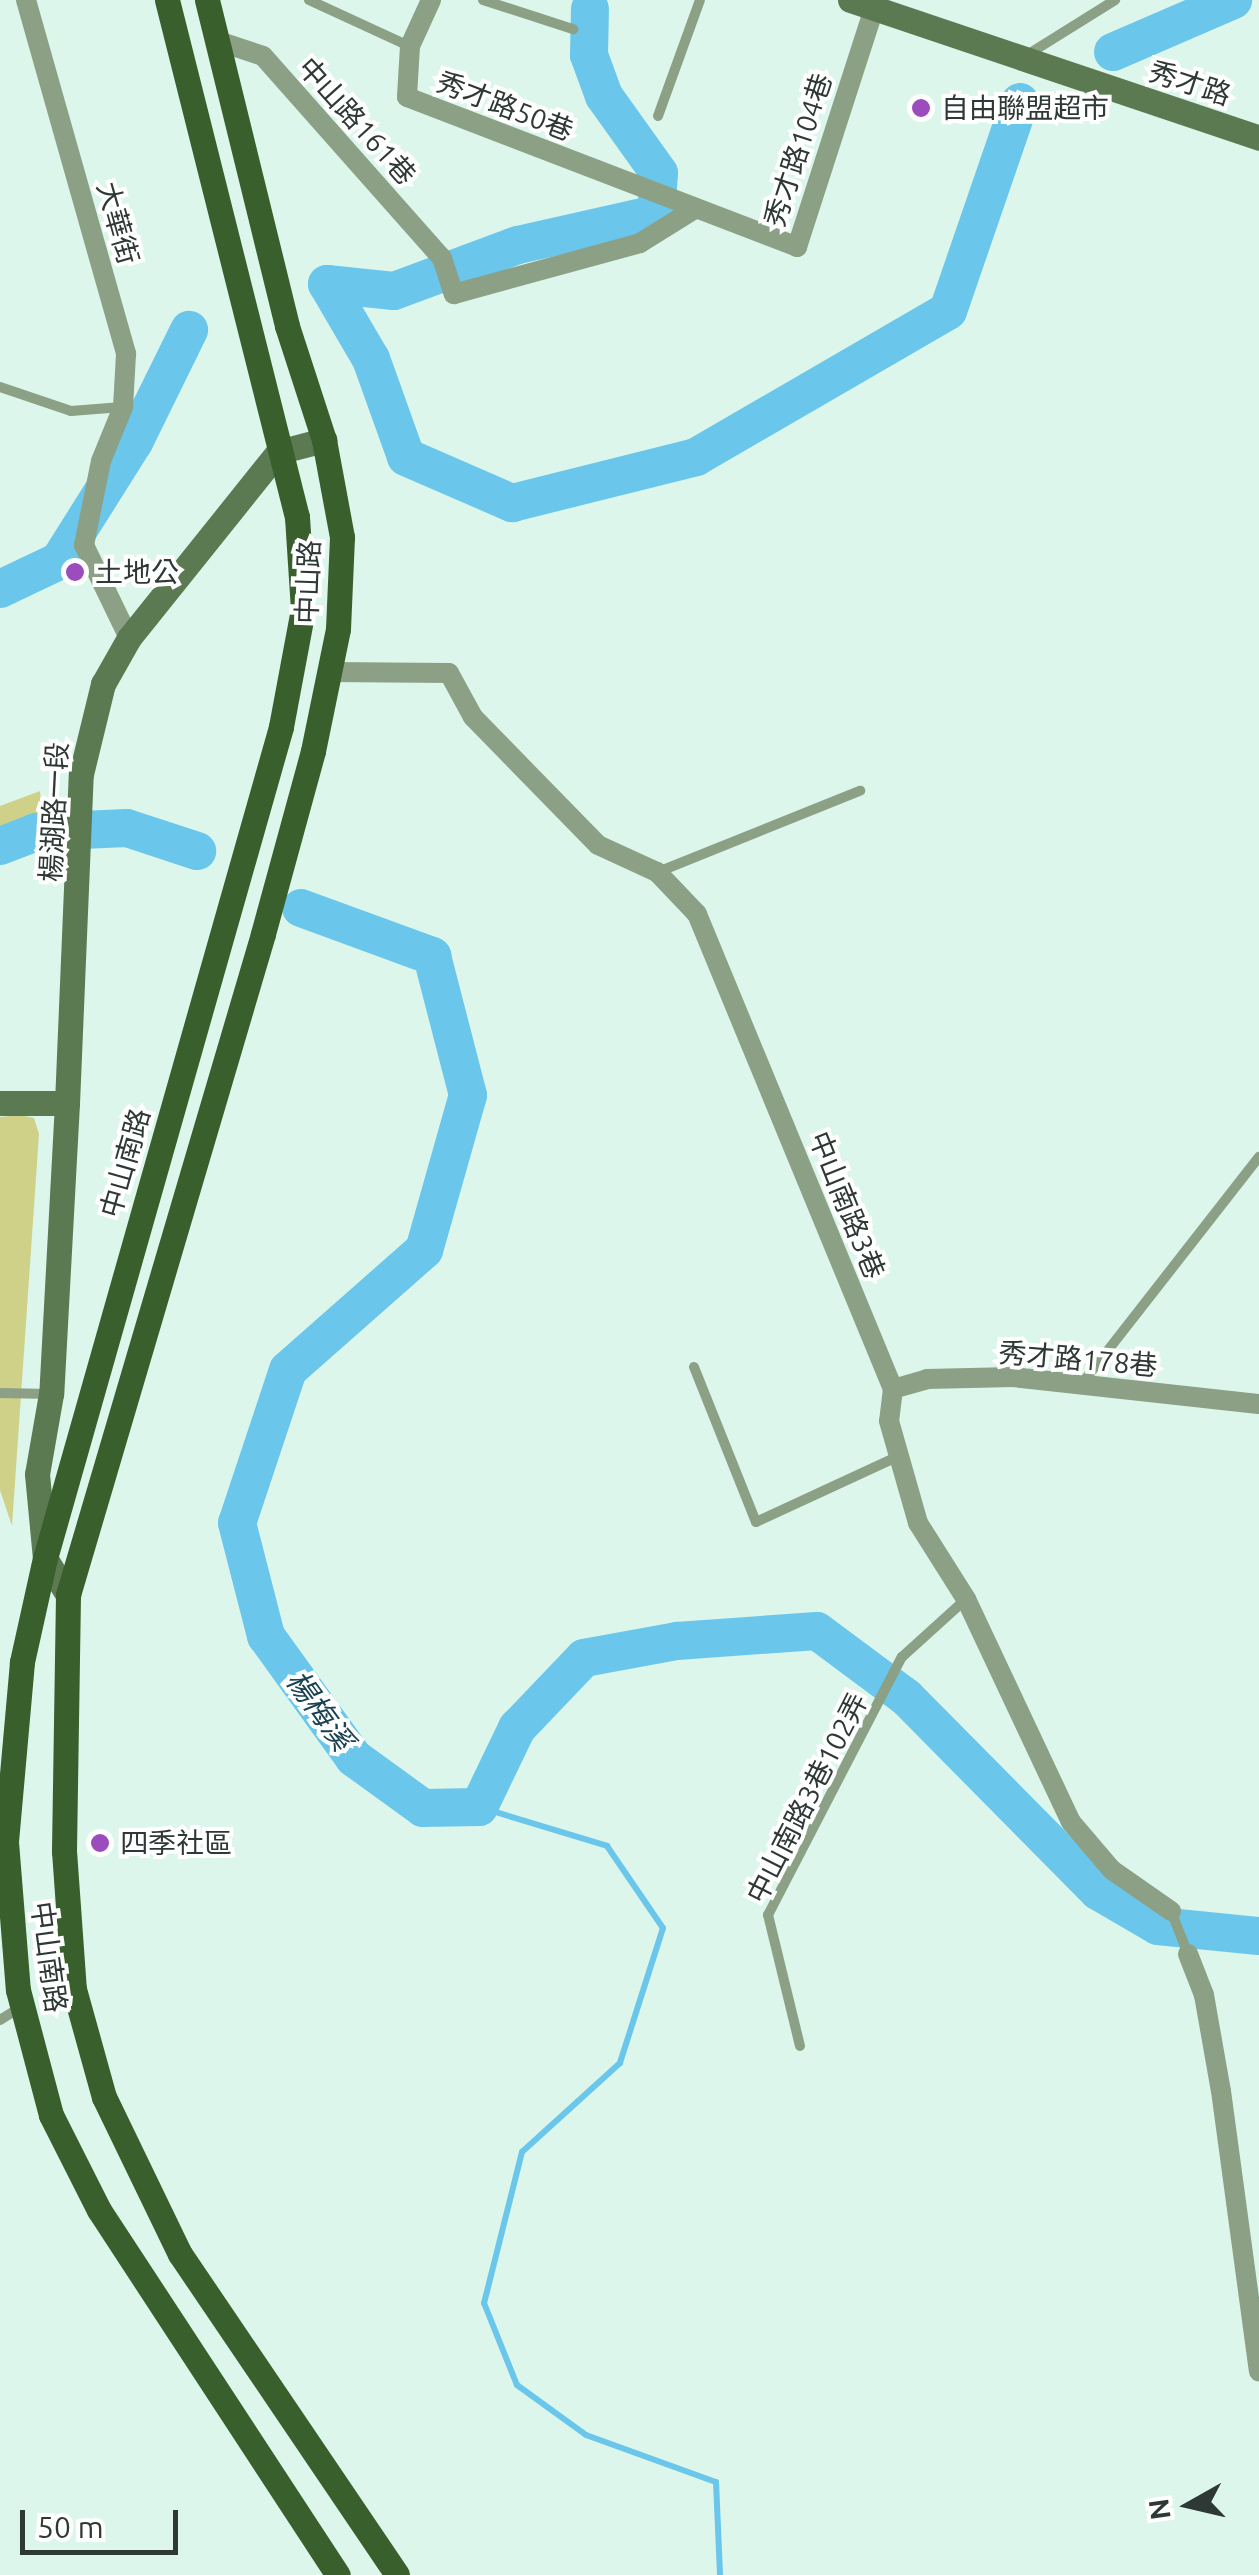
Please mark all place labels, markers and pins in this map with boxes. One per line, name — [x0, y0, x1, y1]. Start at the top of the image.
place label: 自由聯盟超市 — [941, 91, 1109, 125]
marker: 自由聯盟超市 — [910, 97, 932, 119]
place label: 土地公 — [95, 555, 179, 589]
marker: 土地公 — [64, 561, 86, 583]
place label: 四季社區 — [120, 1826, 232, 1860]
marker: 四季社區 — [89, 1832, 111, 1854]

